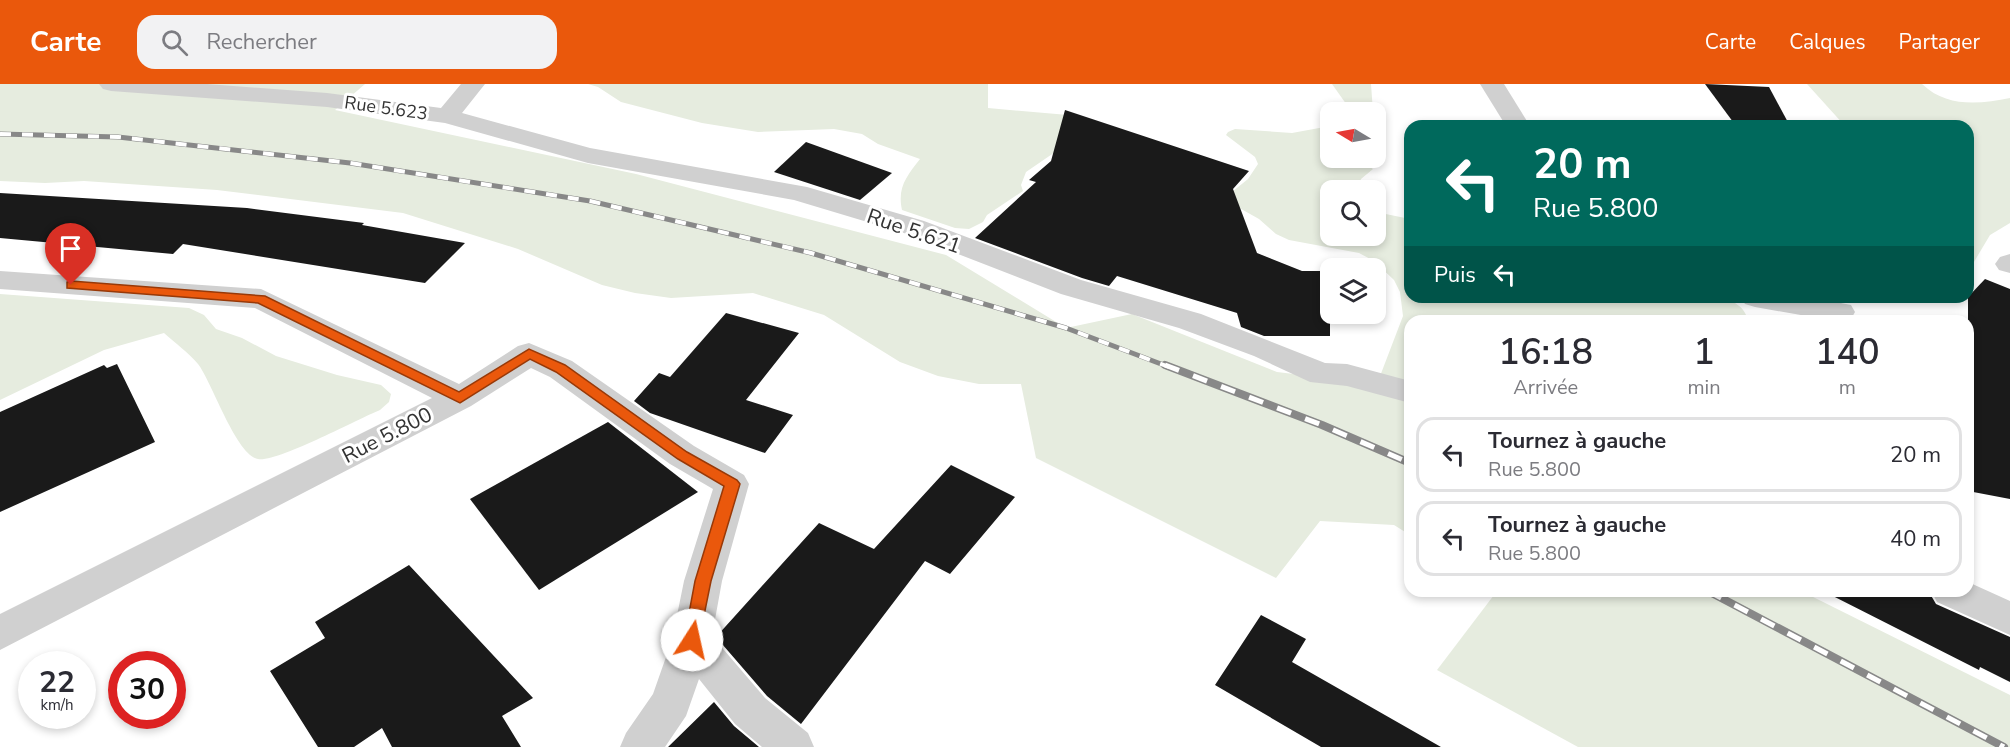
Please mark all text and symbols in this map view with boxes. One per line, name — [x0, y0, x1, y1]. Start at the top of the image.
search box — [137, 15, 557, 69]
text: Carte — [30, 23, 101, 61]
icon: search — [158, 26, 191, 59]
text: Rechercher — [206, 27, 317, 57]
text: Carte — [1705, 28, 1756, 56]
text: Calques — [1789, 28, 1866, 56]
text: Partager — [1899, 28, 1980, 56]
street label: Rue 5.623 — [343, 90, 429, 126]
north arrow — [1320, 102, 1386, 168]
map controls — [1320, 102, 1386, 324]
text: 20 m — [1533, 136, 1632, 193]
icon: left — [1434, 144, 1512, 222]
button: search — [1320, 180, 1386, 246]
text: Rue 5.800 — [1533, 190, 1658, 227]
street label: Rue 5.621 — [863, 202, 965, 260]
pin — [45, 223, 96, 285]
icon: arrive — [54, 232, 87, 265]
button: layers — [1320, 258, 1386, 324]
icon: left — [1488, 258, 1521, 291]
text: Puis — [1434, 260, 1476, 290]
text: 16:18 — [1498, 328, 1593, 377]
text: 1 — [1693, 328, 1715, 377]
text: 140 — [1815, 328, 1880, 377]
text: Arrivée — [1513, 374, 1578, 401]
text: min — [1688, 374, 1721, 401]
text: m — [1839, 374, 1856, 401]
street label: Rue 5.800 — [337, 400, 437, 470]
text: Tournez à gauche — [1488, 426, 1666, 456]
icon: left — [1437, 438, 1470, 471]
text: 20 m — [1890, 440, 1941, 470]
text: Rue 5.800 — [1488, 456, 1581, 483]
text: Tournez à gauche — [1488, 510, 1666, 540]
icon: left — [1437, 522, 1470, 555]
text: 40 m — [1890, 524, 1941, 554]
text: Rue 5.800 — [1488, 540, 1581, 567]
position arrow — [660, 608, 724, 672]
speed limit sign: 30 — [108, 651, 186, 729]
text: 22 — [39, 662, 75, 703]
text: km/h — [40, 695, 74, 715]

